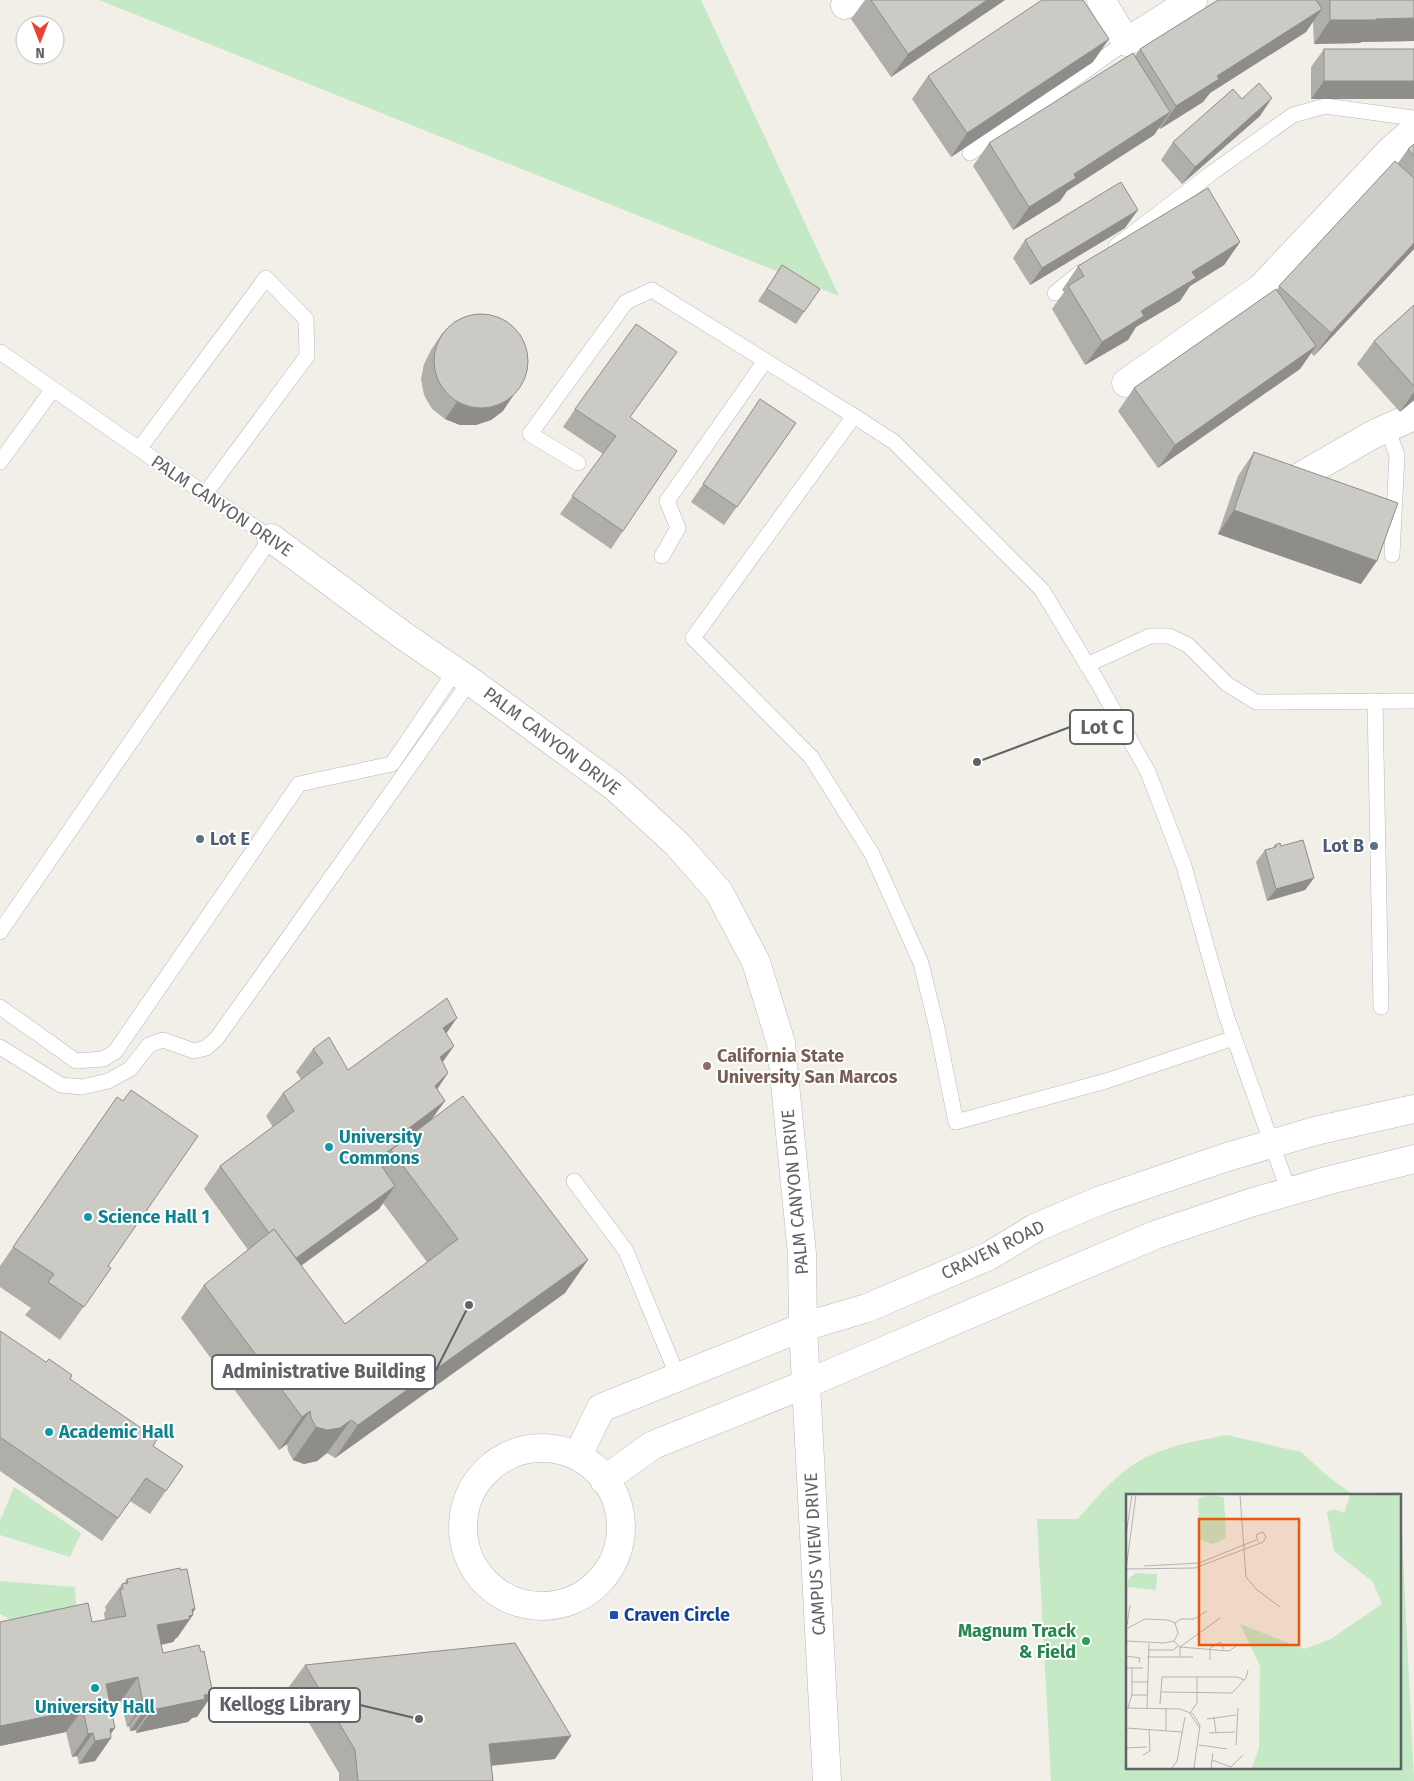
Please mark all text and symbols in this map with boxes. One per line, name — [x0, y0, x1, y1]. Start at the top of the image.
north arrow — [15, 15, 65, 65]
text: N — [35, 44, 45, 61]
street label: PALM CANYON DRIVE — [147, 450, 297, 562]
street label: PALM CANYON DRIVE — [479, 682, 625, 800]
callout: Lot C — [1070, 710, 1133, 744]
text: Lot C — [1080, 716, 1124, 739]
place label: Lot E — [210, 828, 250, 850]
marker: Lot E — [194, 833, 206, 845]
place label: Lot B — [1322, 835, 1364, 857]
marker: Lot B — [1368, 840, 1380, 852]
place label: California State University San Marcos — [717, 1045, 898, 1088]
marker: California State University San Marcos — [701, 1060, 713, 1072]
street label: PALM CANYON DRIVE — [777, 1108, 813, 1276]
place label: University Commons — [339, 1126, 423, 1169]
marker: University Commons — [323, 1141, 335, 1153]
place label: Science Hall 1 — [98, 1206, 210, 1228]
marker: Science Hall 1 — [82, 1211, 94, 1223]
street label: CRAVEN ROAD — [938, 1215, 1048, 1285]
callout: Administrative Building — [212, 1355, 435, 1389]
text: Administrative Building — [221, 1360, 426, 1383]
place label: Academic Hall — [58, 1421, 175, 1443]
marker: Academic Hall — [43, 1426, 55, 1438]
street label: CAMPUS VIEW DRIVE — [800, 1472, 830, 1636]
inset map — [1126, 1494, 1402, 1768]
place label: Craven Circle — [624, 1604, 730, 1626]
marker: Craven Circle — [608, 1609, 620, 1621]
place label: Magnum Track & Field — [958, 1620, 1077, 1663]
marker: Magnum Track & Field — [1080, 1635, 1092, 1647]
marker: University Hall — [89, 1682, 101, 1694]
callout: Kellogg Library — [209, 1688, 360, 1722]
text: Kellogg Library — [219, 1693, 351, 1716]
place label: University Hall — [35, 1696, 156, 1718]

